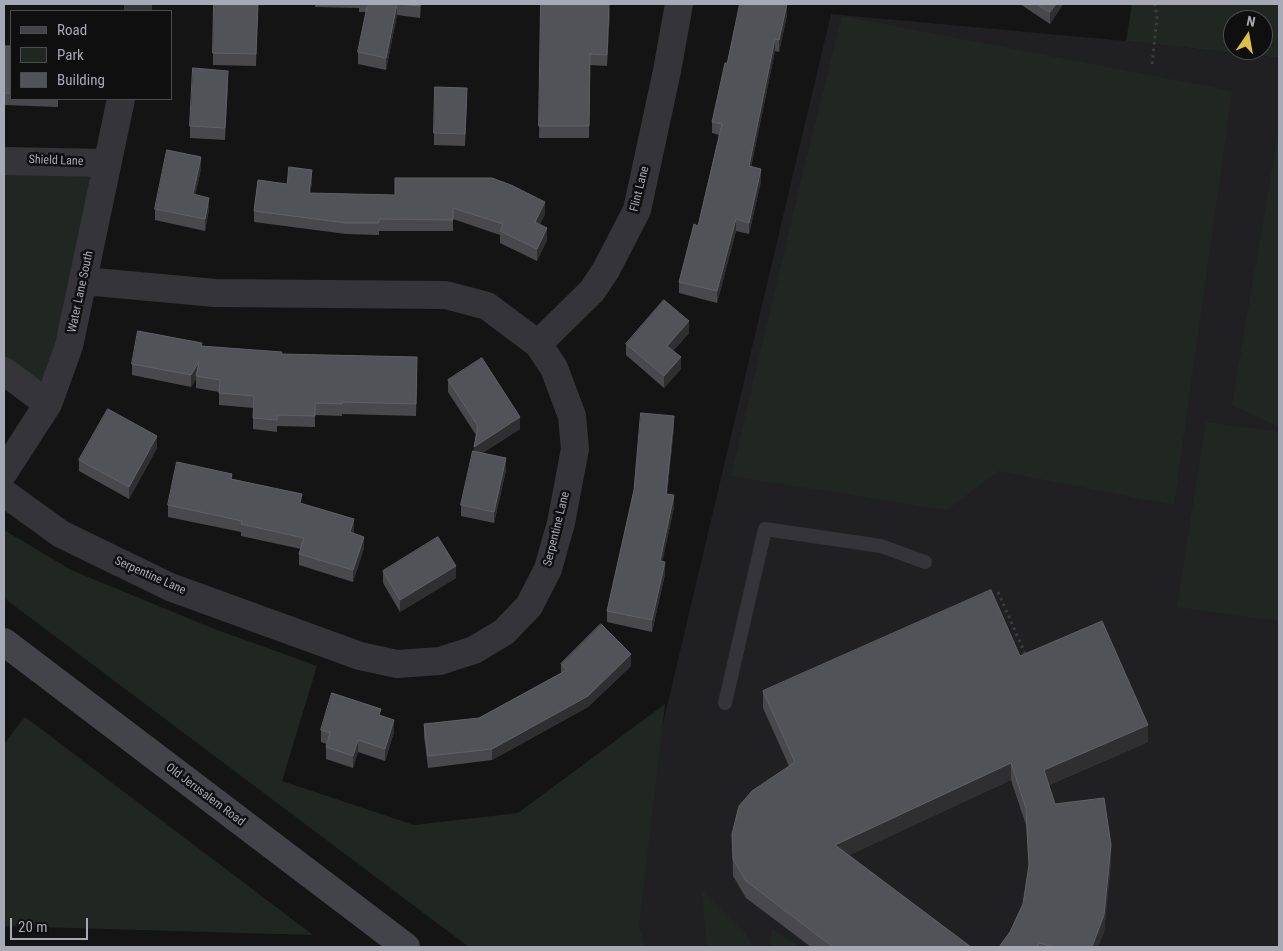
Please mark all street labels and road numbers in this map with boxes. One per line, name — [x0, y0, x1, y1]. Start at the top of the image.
street label: Shield Lane — [28, 153, 84, 169]
street label: Flint Lane — [627, 165, 653, 213]
street label: Water Lane South — [65, 250, 97, 334]
street label: Serpentine Lane — [541, 490, 573, 568]
street label: Serpentine Lane — [112, 554, 188, 598]
street label: Old Jerusalem Road — [163, 761, 247, 829]

